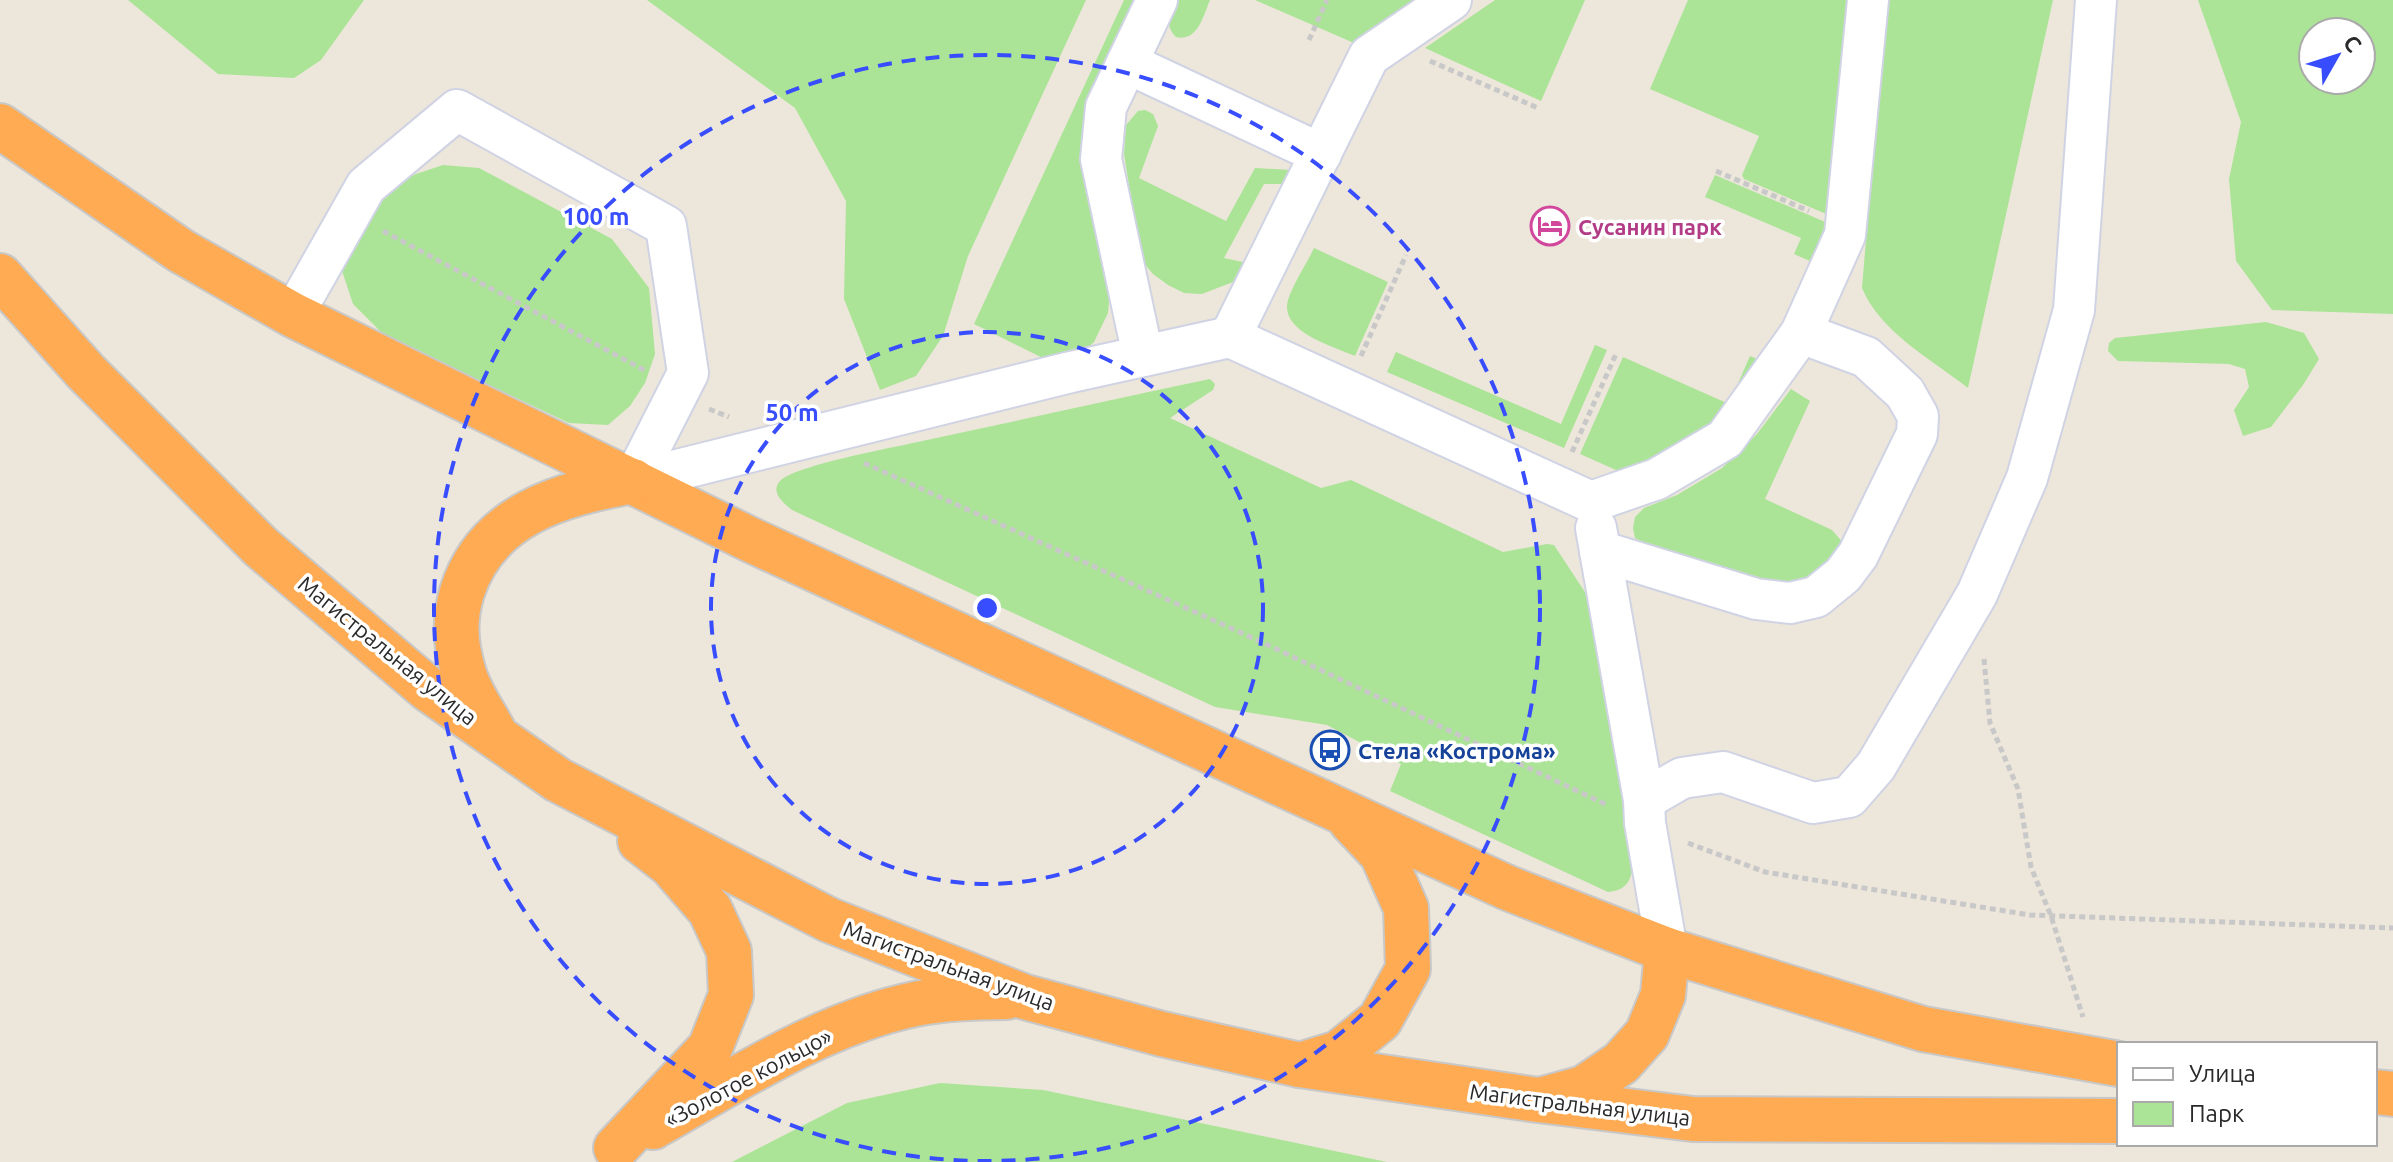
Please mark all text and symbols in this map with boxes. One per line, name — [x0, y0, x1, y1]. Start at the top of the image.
north arrow — [2297, 16, 2377, 96]
text: С — [2339, 30, 2367, 56]
text: 100 m — [563, 203, 629, 230]
hotel icon: Сусанин парк — [1529, 205, 1571, 247]
place label: Сусанин парк — [1578, 214, 1722, 239]
text: 50 m — [765, 399, 819, 426]
street label: Магистральная улица — [294, 570, 482, 730]
centre of rings — [973, 594, 1001, 622]
bus stop icon: Стела «Кострома» — [1309, 729, 1351, 771]
place label: Стела «Кострома» — [1358, 738, 1555, 763]
street label: Магистральная улица — [840, 915, 1058, 1015]
street label: «Золотое кольцо» — [660, 1023, 836, 1131]
legend — [2117, 1042, 2377, 1146]
text: Улица — [2189, 1060, 2256, 1087]
street label: Магистральная улица — [1468, 1078, 1692, 1130]
text: Парк — [2189, 1100, 2244, 1127]

